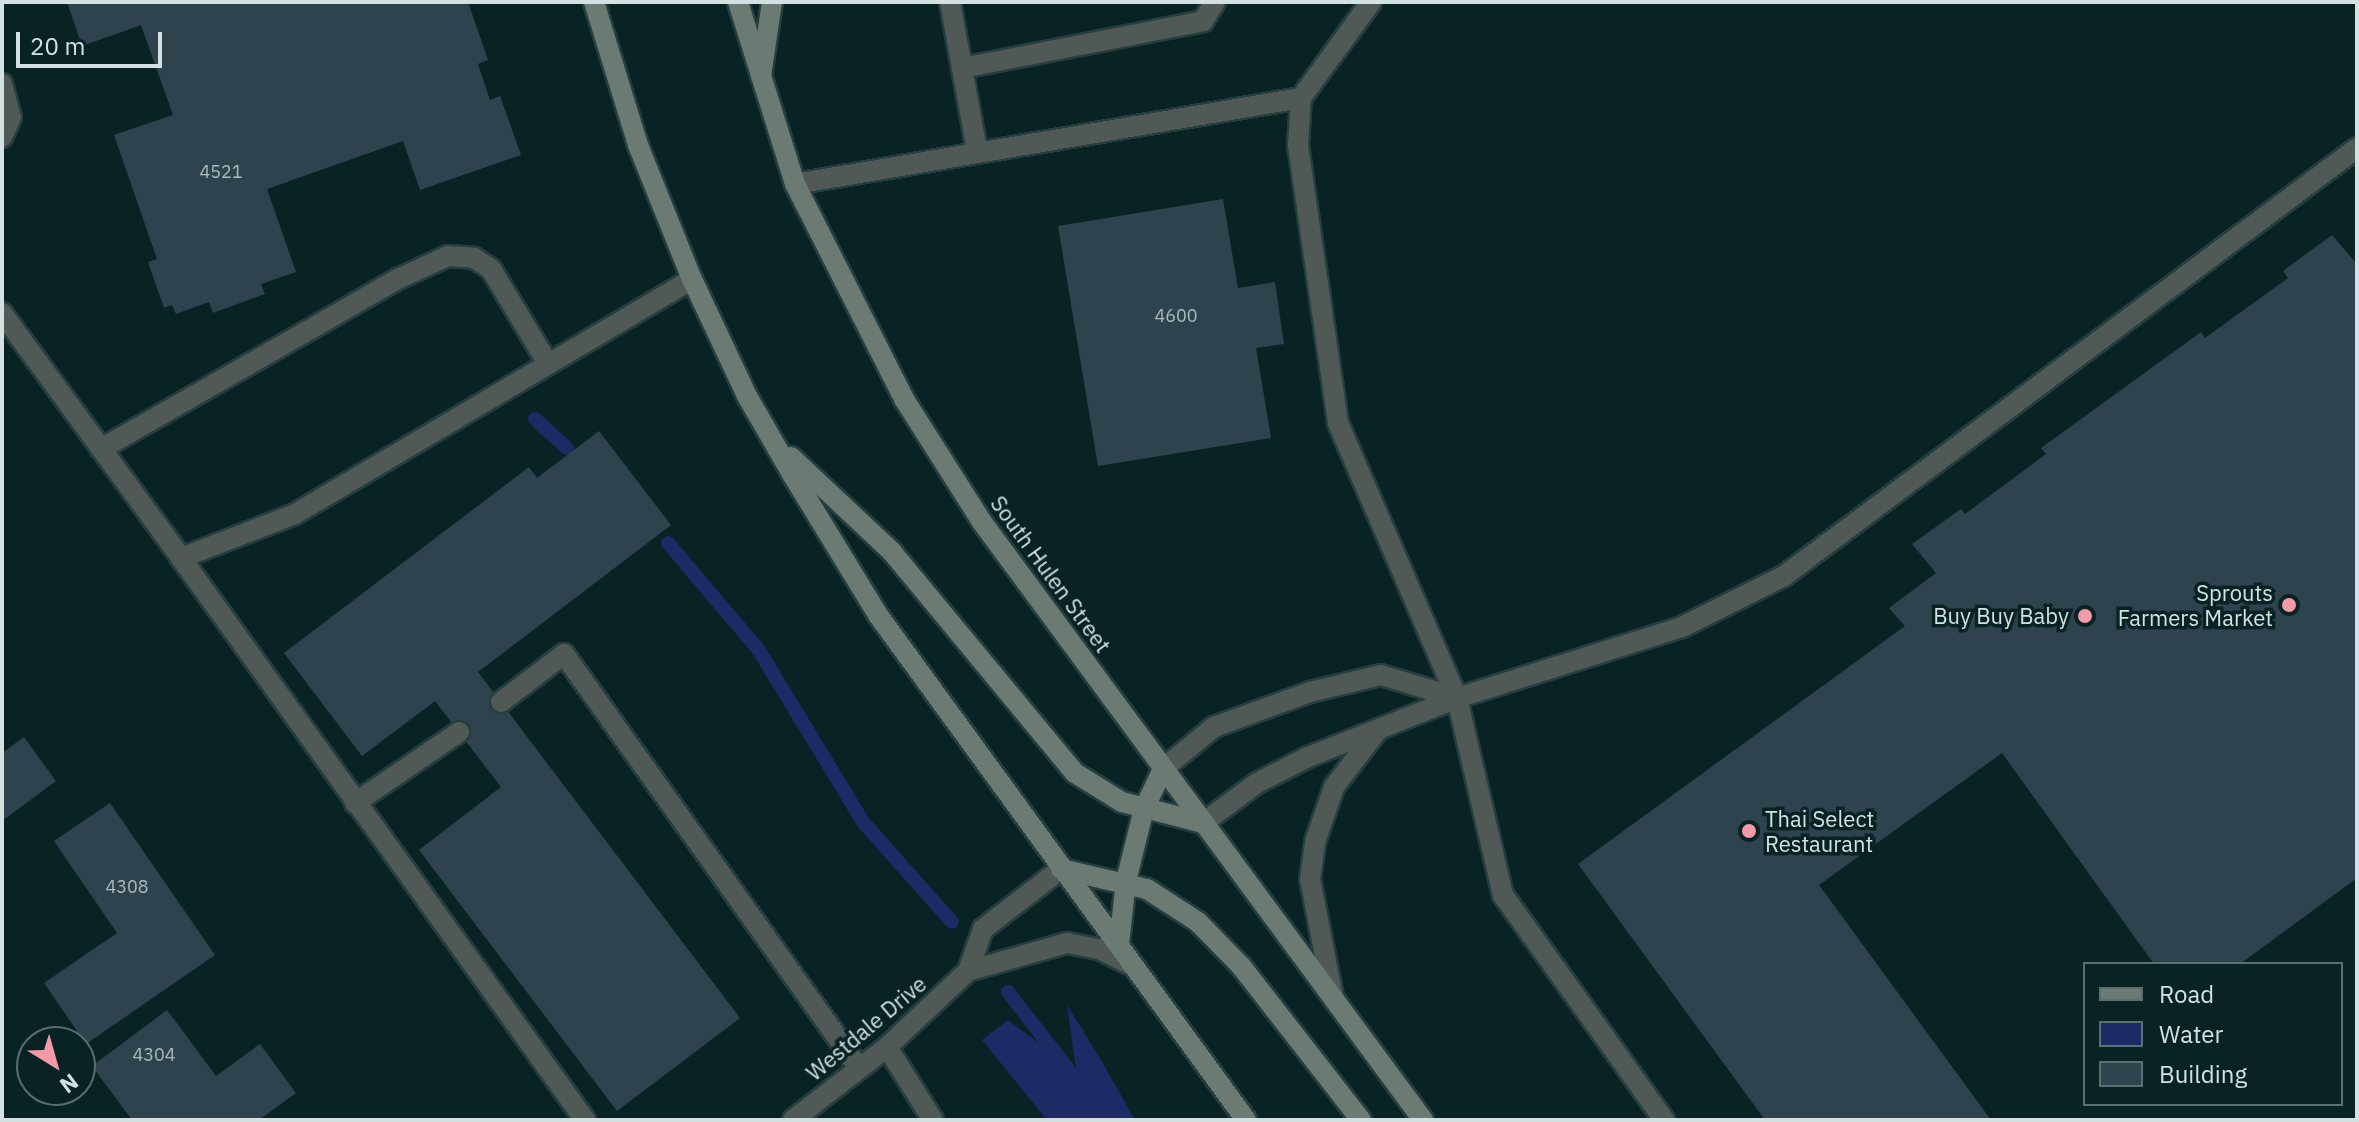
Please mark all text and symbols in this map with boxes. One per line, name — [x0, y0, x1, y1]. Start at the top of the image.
scale bar — [20, 16, 166, 66]
text: 20 m — [30, 30, 85, 62]
house number: 4521 — [199, 161, 243, 183]
house number: 4600 — [1154, 305, 1198, 327]
street label: South Hulen Street — [985, 491, 1117, 657]
place label: Sprouts Farmers Market — [2118, 579, 2273, 630]
marker: Sprouts Farmers Market — [2280, 596, 2298, 614]
place label: Buy Buy Baby — [1933, 603, 2069, 629]
marker: Buy Buy Baby — [2076, 607, 2094, 625]
place label: Thai Select Restaurant — [1765, 805, 1874, 856]
marker: Thai Select Restaurant — [1740, 822, 1758, 840]
house number: 4308 — [105, 876, 149, 898]
legend — [2083, 962, 2343, 1106]
street label: Westdale Drive — [801, 970, 931, 1086]
text: Road — [2159, 978, 2214, 1010]
text: Water — [2159, 1018, 2223, 1050]
north arrow — [16, 1026, 96, 1106]
house number: 4304 — [132, 1044, 176, 1066]
text: Building — [2159, 1058, 2247, 1090]
text: N — [54, 1068, 85, 1100]

